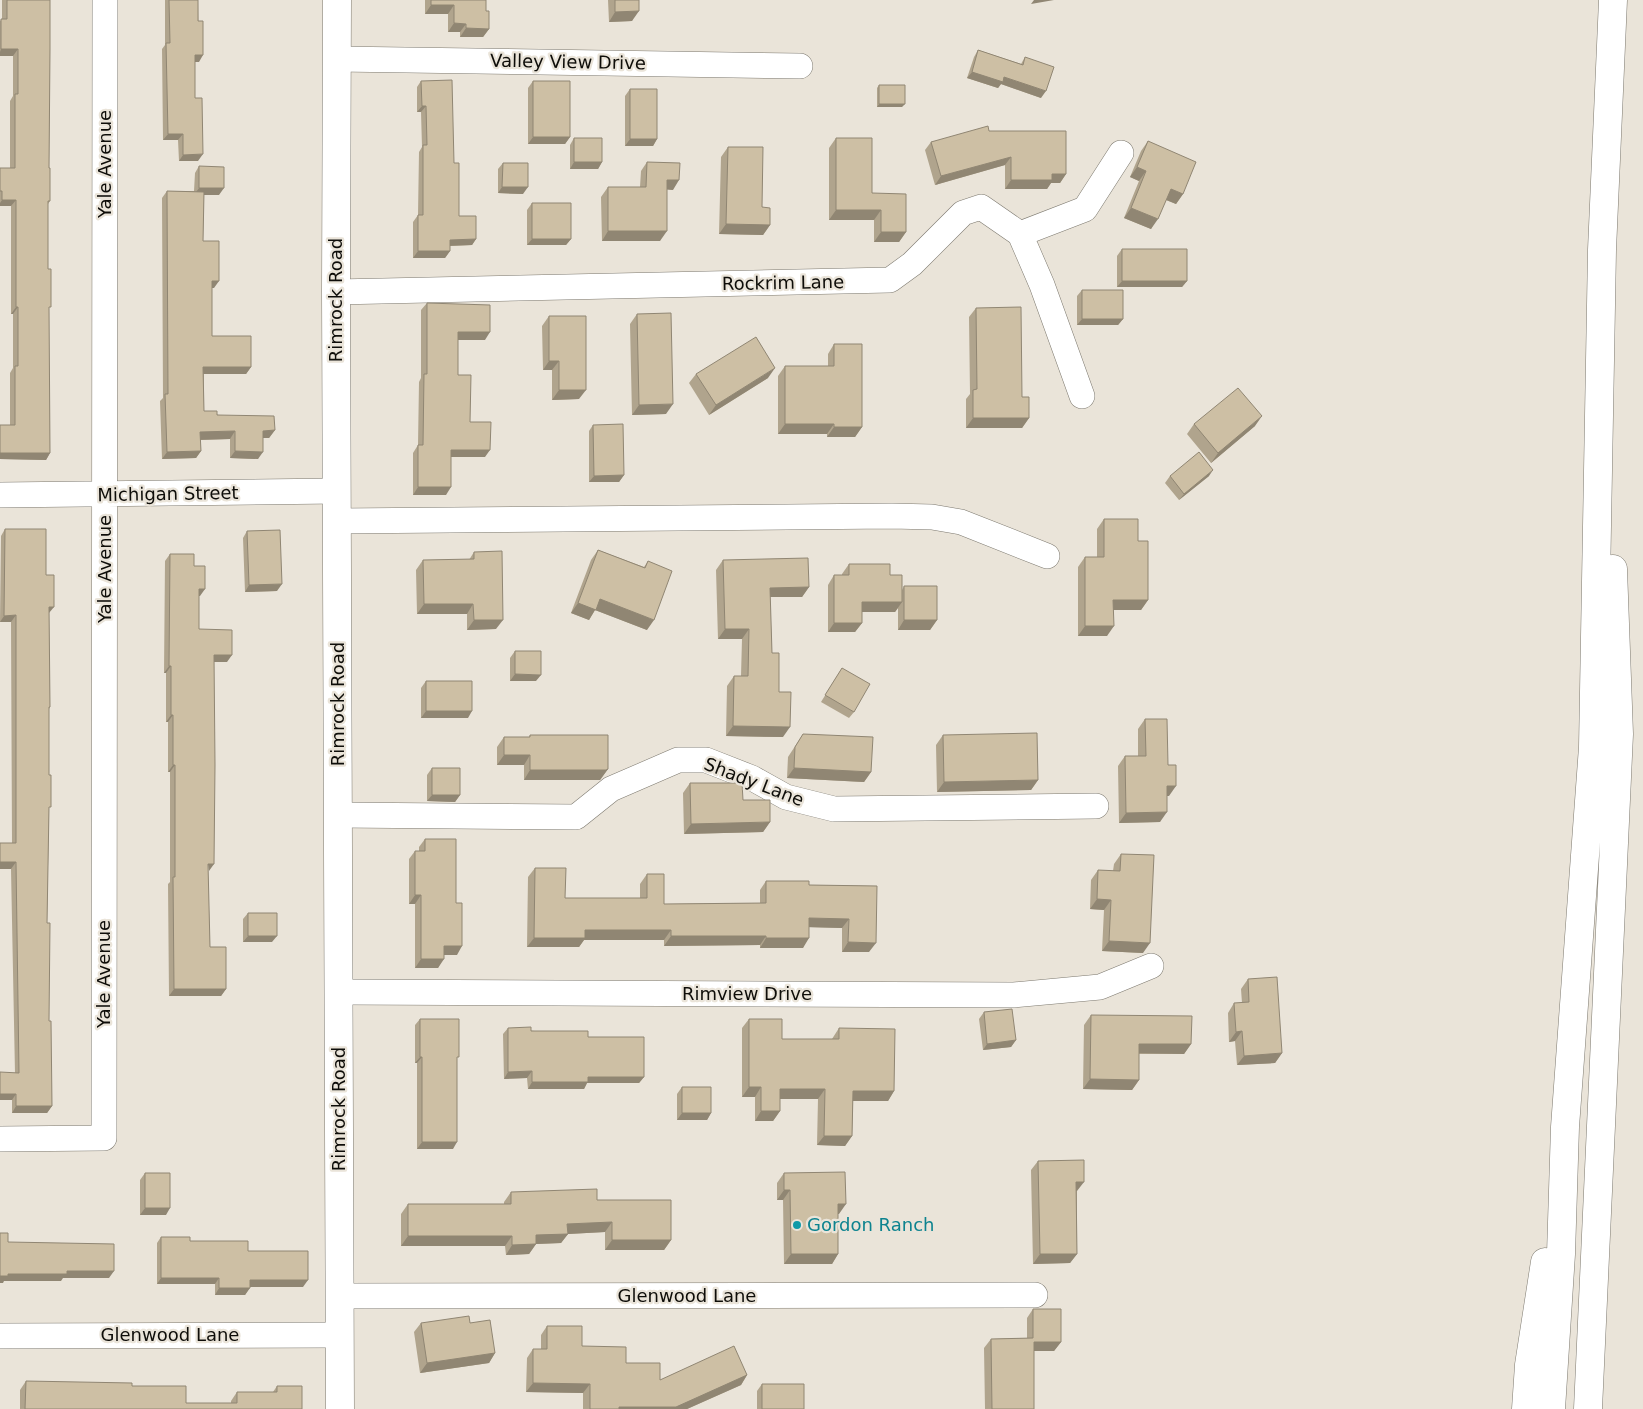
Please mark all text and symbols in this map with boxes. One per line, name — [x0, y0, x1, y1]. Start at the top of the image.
street label: Valley View Drive — [490, 50, 646, 73]
street label: Yale Avenue — [94, 110, 115, 219]
street label: Rimrock Road — [325, 238, 346, 362]
street label: Rockrim Lane — [722, 271, 844, 294]
street label: Michigan Street — [97, 482, 239, 505]
street label: Yale Avenue — [94, 515, 115, 624]
street label: Rimrock Road — [327, 642, 348, 766]
street label: Shady Lane — [701, 753, 807, 810]
street label: Yale Avenue — [93, 920, 114, 1029]
street label: Rimview Drive — [682, 983, 812, 1004]
street label: Rimrock Road — [328, 1047, 349, 1171]
place label: Gordon Ranch — [807, 1214, 934, 1235]
marker: Gordon Ranch — [791, 1219, 803, 1231]
street label: Glenwood Lane — [618, 1285, 756, 1306]
street label: Glenwood Lane — [101, 1324, 239, 1345]

